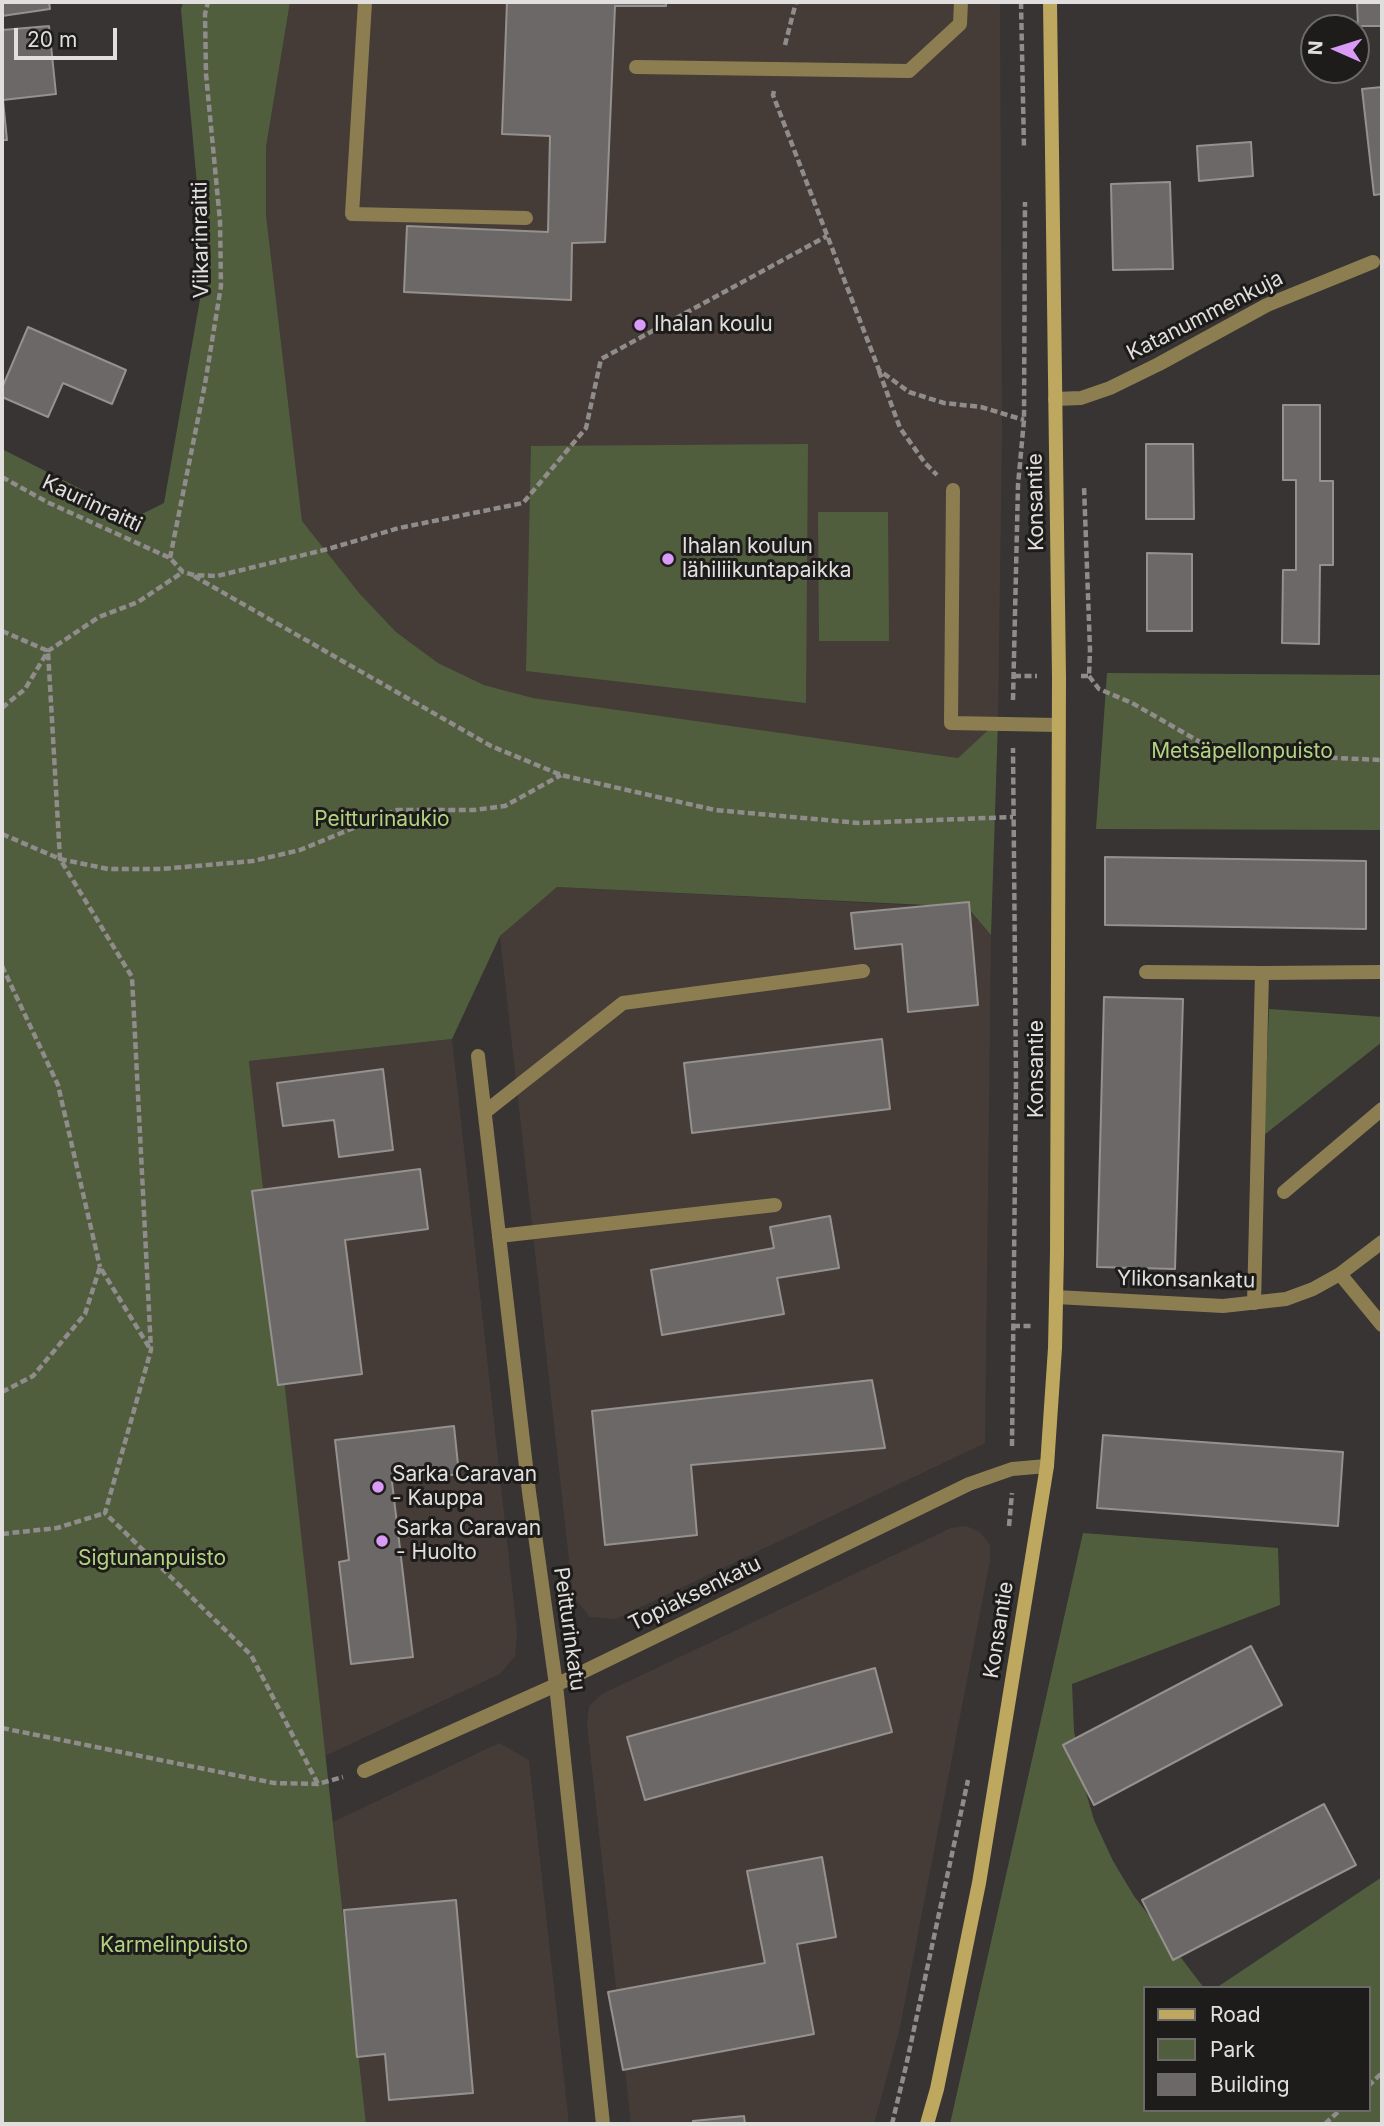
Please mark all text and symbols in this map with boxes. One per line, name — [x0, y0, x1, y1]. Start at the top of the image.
scale bar — [18, 14, 121, 58]
north arrow — [1300, 14, 1370, 84]
text: 20 m — [27, 27, 77, 52]
text: N — [1304, 40, 1327, 56]
street label: Viikarinraitti — [187, 181, 215, 299]
street label: Katanummenkuja — [1123, 266, 1287, 366]
place label: Ihalan koulu — [654, 312, 773, 338]
marker: Ihalan koulu — [632, 317, 648, 333]
street label: Konsantie — [1023, 453, 1049, 551]
street label: Kaurinraitti — [38, 470, 146, 538]
place label: Ihalan koulun lähiliikuntapaikka — [682, 534, 852, 584]
marker: Ihalan koulun lähiliikuntapaikka — [660, 551, 676, 567]
park label: Metsäpellonpuisto — [1151, 739, 1333, 765]
park label: Peitturinaukio — [314, 807, 450, 833]
street label: Konsantie — [1024, 1020, 1050, 1118]
street label: Ylikonsankatu — [1117, 1266, 1255, 1294]
place label: Sarka Caravan - Kauppa — [392, 1462, 537, 1512]
marker: Sarka Caravan - Kauppa — [370, 1479, 386, 1495]
place label: Sarka Caravan - Huolto — [396, 1516, 541, 1566]
marker: Sarka Caravan - Huolto — [374, 1533, 390, 1549]
park label: Sigtunanpuisto — [78, 1546, 226, 1572]
street label: Topiaksenkatu — [625, 1551, 765, 1637]
street label: Peitturinkatu — [548, 1566, 590, 1692]
street label: Konsantie — [979, 1580, 1019, 1680]
park label: Karmelinpuisto — [100, 1933, 248, 1959]
legend — [1142, 1986, 1370, 2112]
text: Road — [1210, 2002, 1261, 2027]
text: Park — [1210, 2037, 1255, 2062]
text: Building — [1210, 2072, 1290, 2097]

